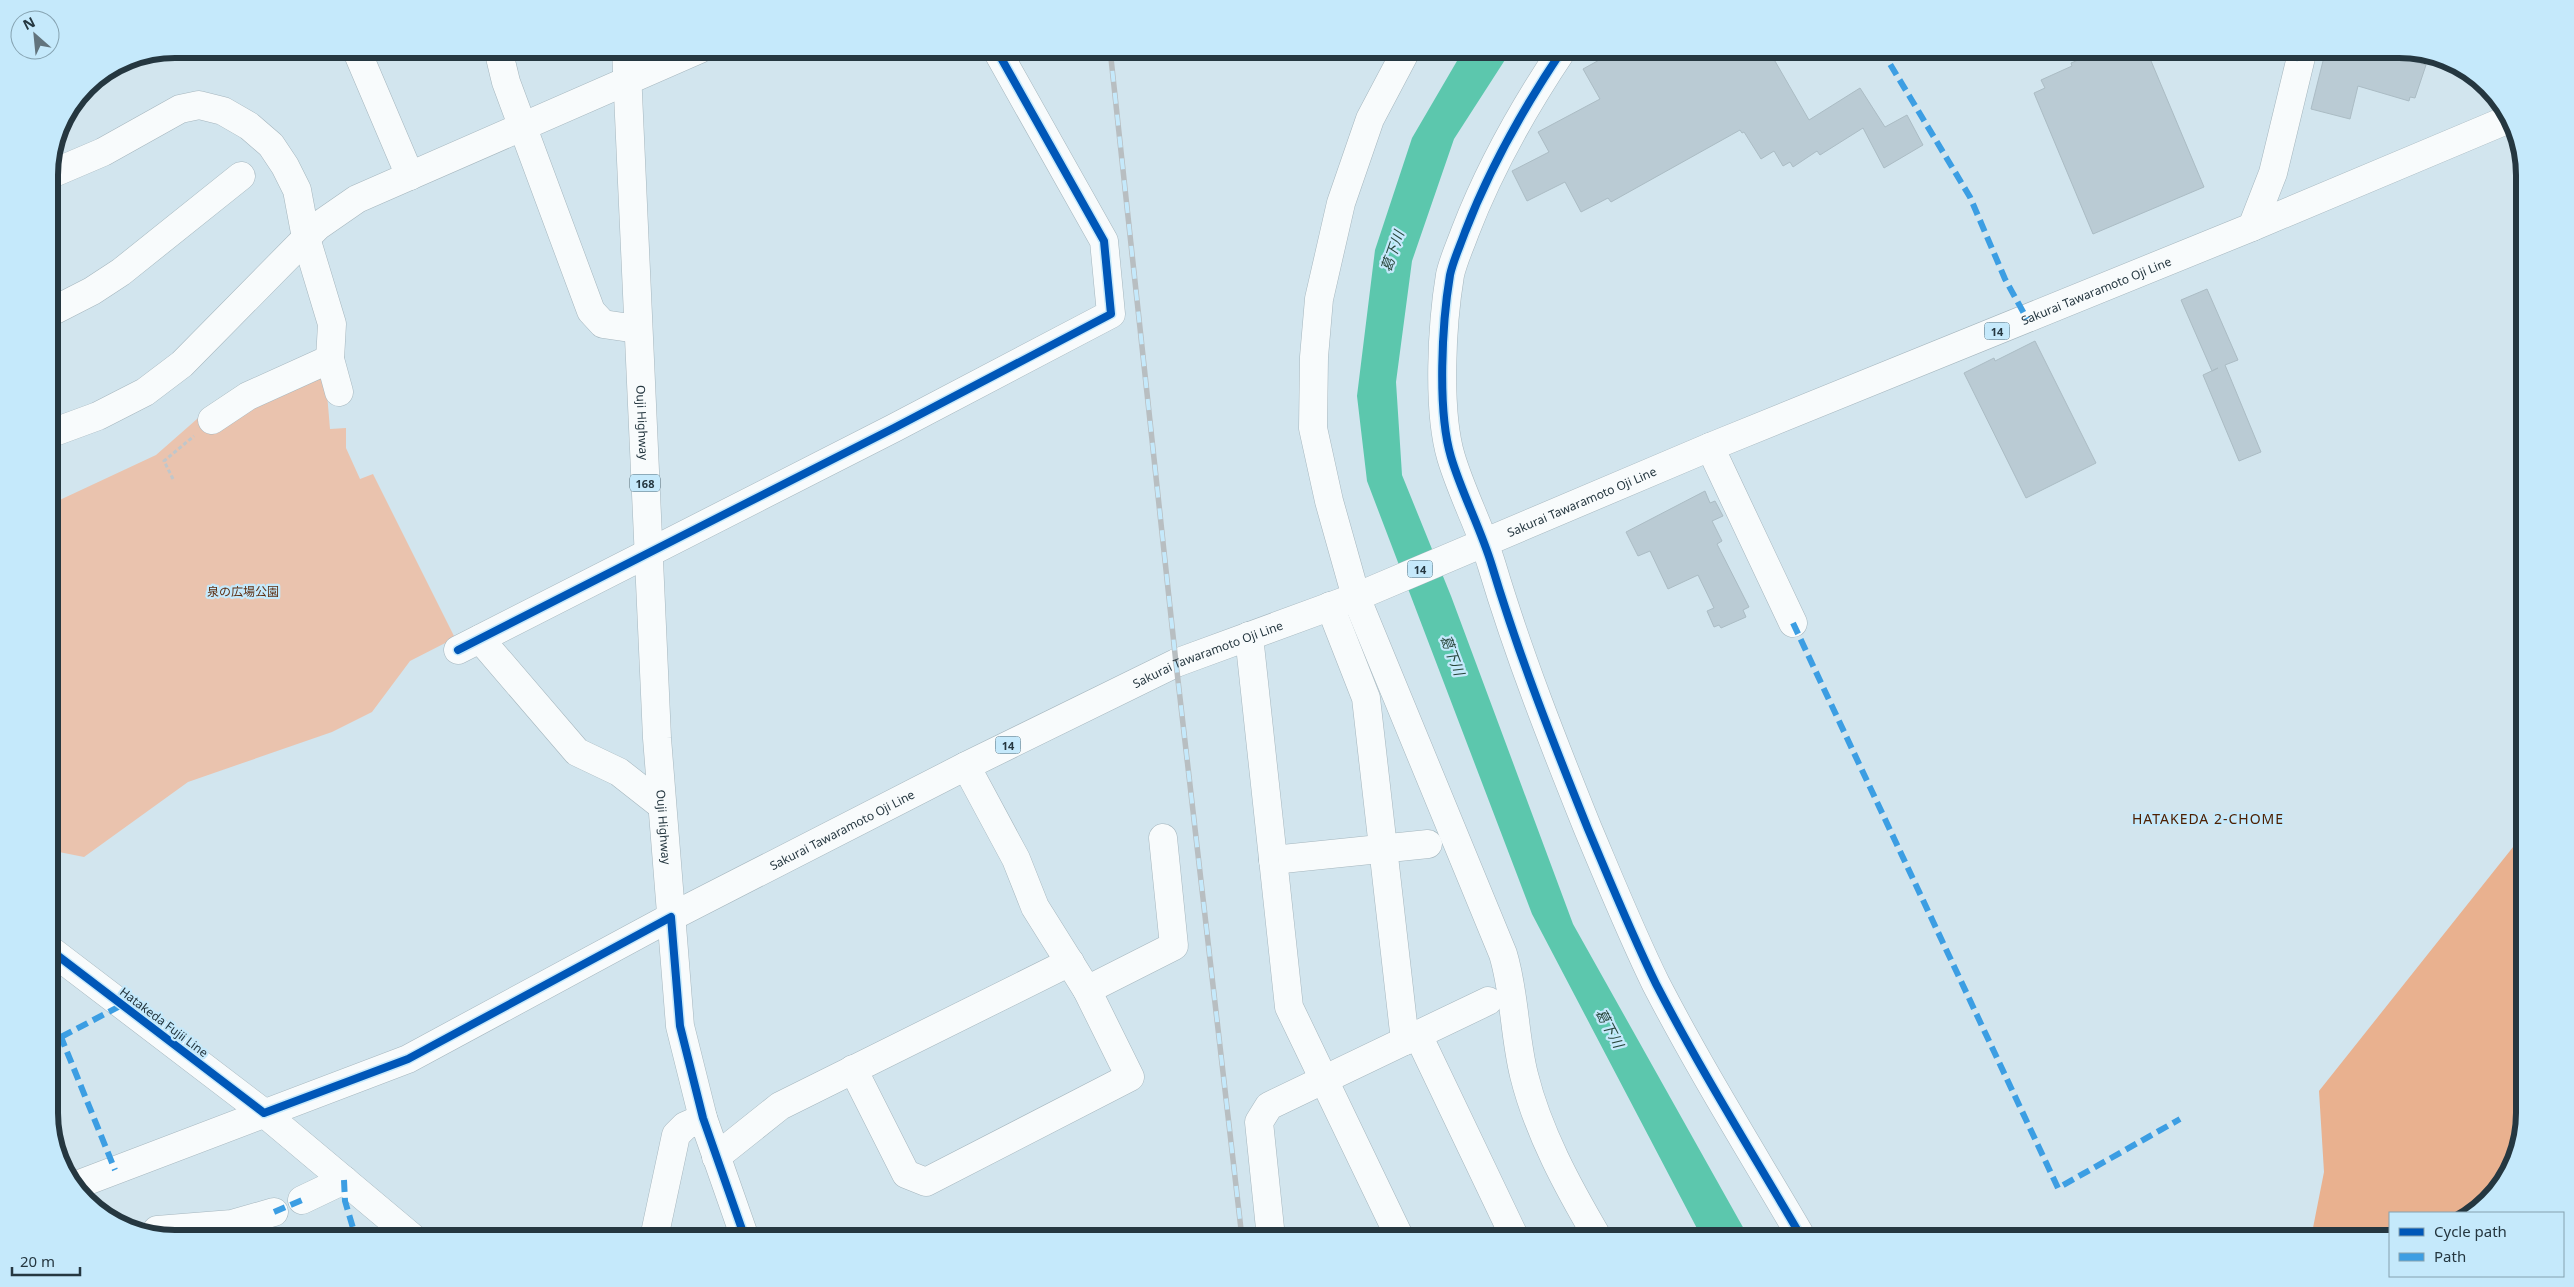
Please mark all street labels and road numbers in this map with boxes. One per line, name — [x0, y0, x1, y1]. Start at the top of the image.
street label: Sakurai Tawaramoto Oji Line — [2018, 252, 2174, 328]
road number: 14 — [1984, 322, 2010, 340]
street label: Ouji Highway — [633, 385, 653, 461]
street label: Sakurai Tawaramoto Oji Line — [1504, 462, 1659, 541]
road number: 168 — [630, 474, 660, 492]
road number: 14 — [1408, 560, 1432, 578]
street label: Sakurai Tawaramoto Oji Line — [1130, 616, 1285, 692]
road number: 14 — [996, 736, 1020, 754]
street label: Sakurai Tawaramoto Oji Line — [767, 785, 917, 874]
street label: Ouji Highway — [653, 789, 676, 866]
street label: Hatakeda Fujii Line — [116, 983, 212, 1061]

